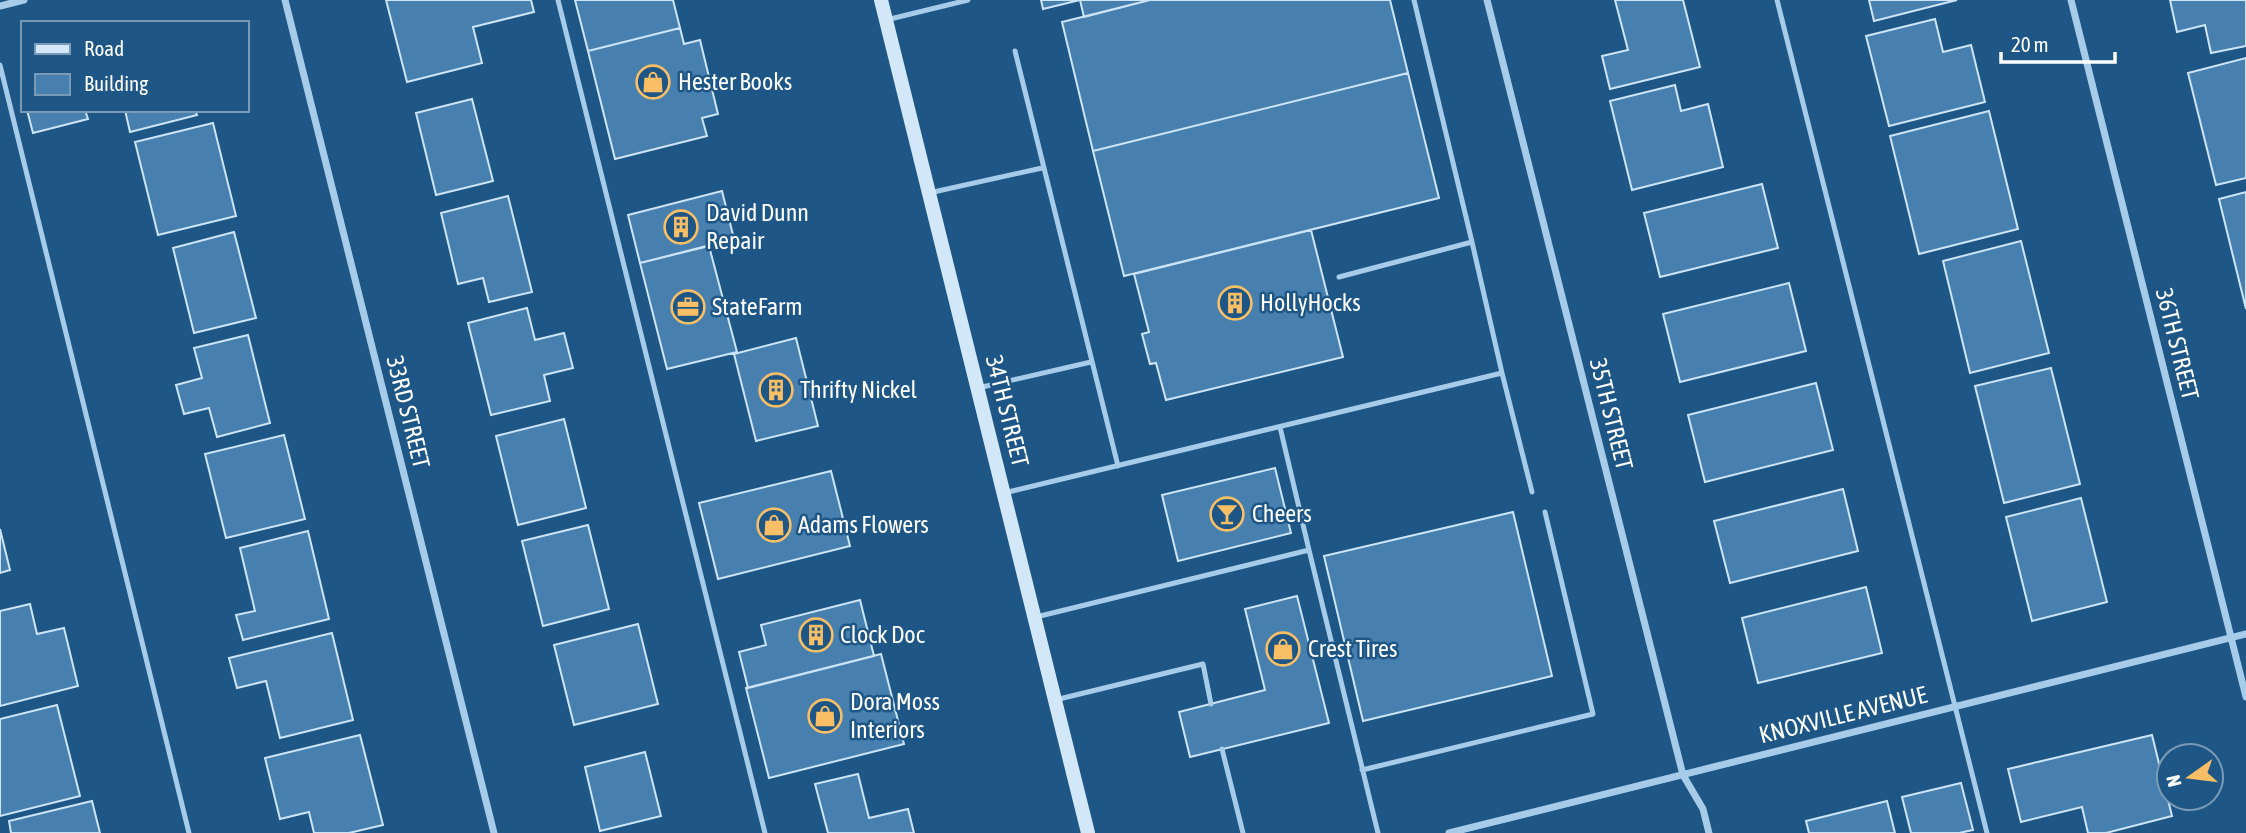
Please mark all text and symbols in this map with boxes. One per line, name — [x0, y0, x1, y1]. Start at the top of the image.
legend — [21, 21, 248, 112]
scale bar — [2001, 21, 2115, 65]
text: 20 m — [2011, 32, 2049, 56]
text: Road — [84, 36, 124, 60]
shop icon: Hester Books — [634, 63, 672, 101]
place label: Hester Books — [678, 68, 792, 95]
text: Building — [84, 71, 148, 95]
place label: David Dunn Repair — [706, 199, 809, 254]
building icon: David Dunn Repair — [662, 208, 700, 246]
building icon: HollyHocks — [1216, 284, 1254, 322]
street label: 36TH STREET — [2151, 285, 2204, 403]
office icon: StateFarm — [669, 288, 707, 326]
place label: HollyHocks — [1260, 289, 1361, 316]
place label: StateFarm — [712, 293, 802, 320]
street label: 34TH STREET — [981, 352, 1034, 470]
street label: 33RD STREET — [381, 353, 436, 471]
street label: 35TH STREET — [1585, 355, 1638, 473]
building icon: Thrifty Nickel — [757, 371, 795, 409]
place label: Thrifty Nickel — [800, 376, 918, 403]
bar icon: Cheers — [1208, 495, 1246, 533]
place label: Cheers — [1252, 500, 1312, 527]
shop icon: Adams Flowers — [755, 506, 793, 544]
place label: Adams Flowers — [798, 511, 929, 538]
building icon: Clock Doc — [797, 616, 835, 654]
place label: Clock Doc — [840, 621, 925, 648]
shop icon: Crest Tires — [1264, 630, 1302, 668]
place label: Crest Tires — [1308, 635, 1397, 662]
street label: KNOXVILLE AVENUE — [1756, 681, 1930, 748]
place label: Dora Moss Interiors — [850, 688, 940, 743]
shop icon: Dora Moss Interiors — [806, 697, 844, 735]
north arrow — [2155, 742, 2225, 812]
text: N — [2161, 773, 2186, 789]

